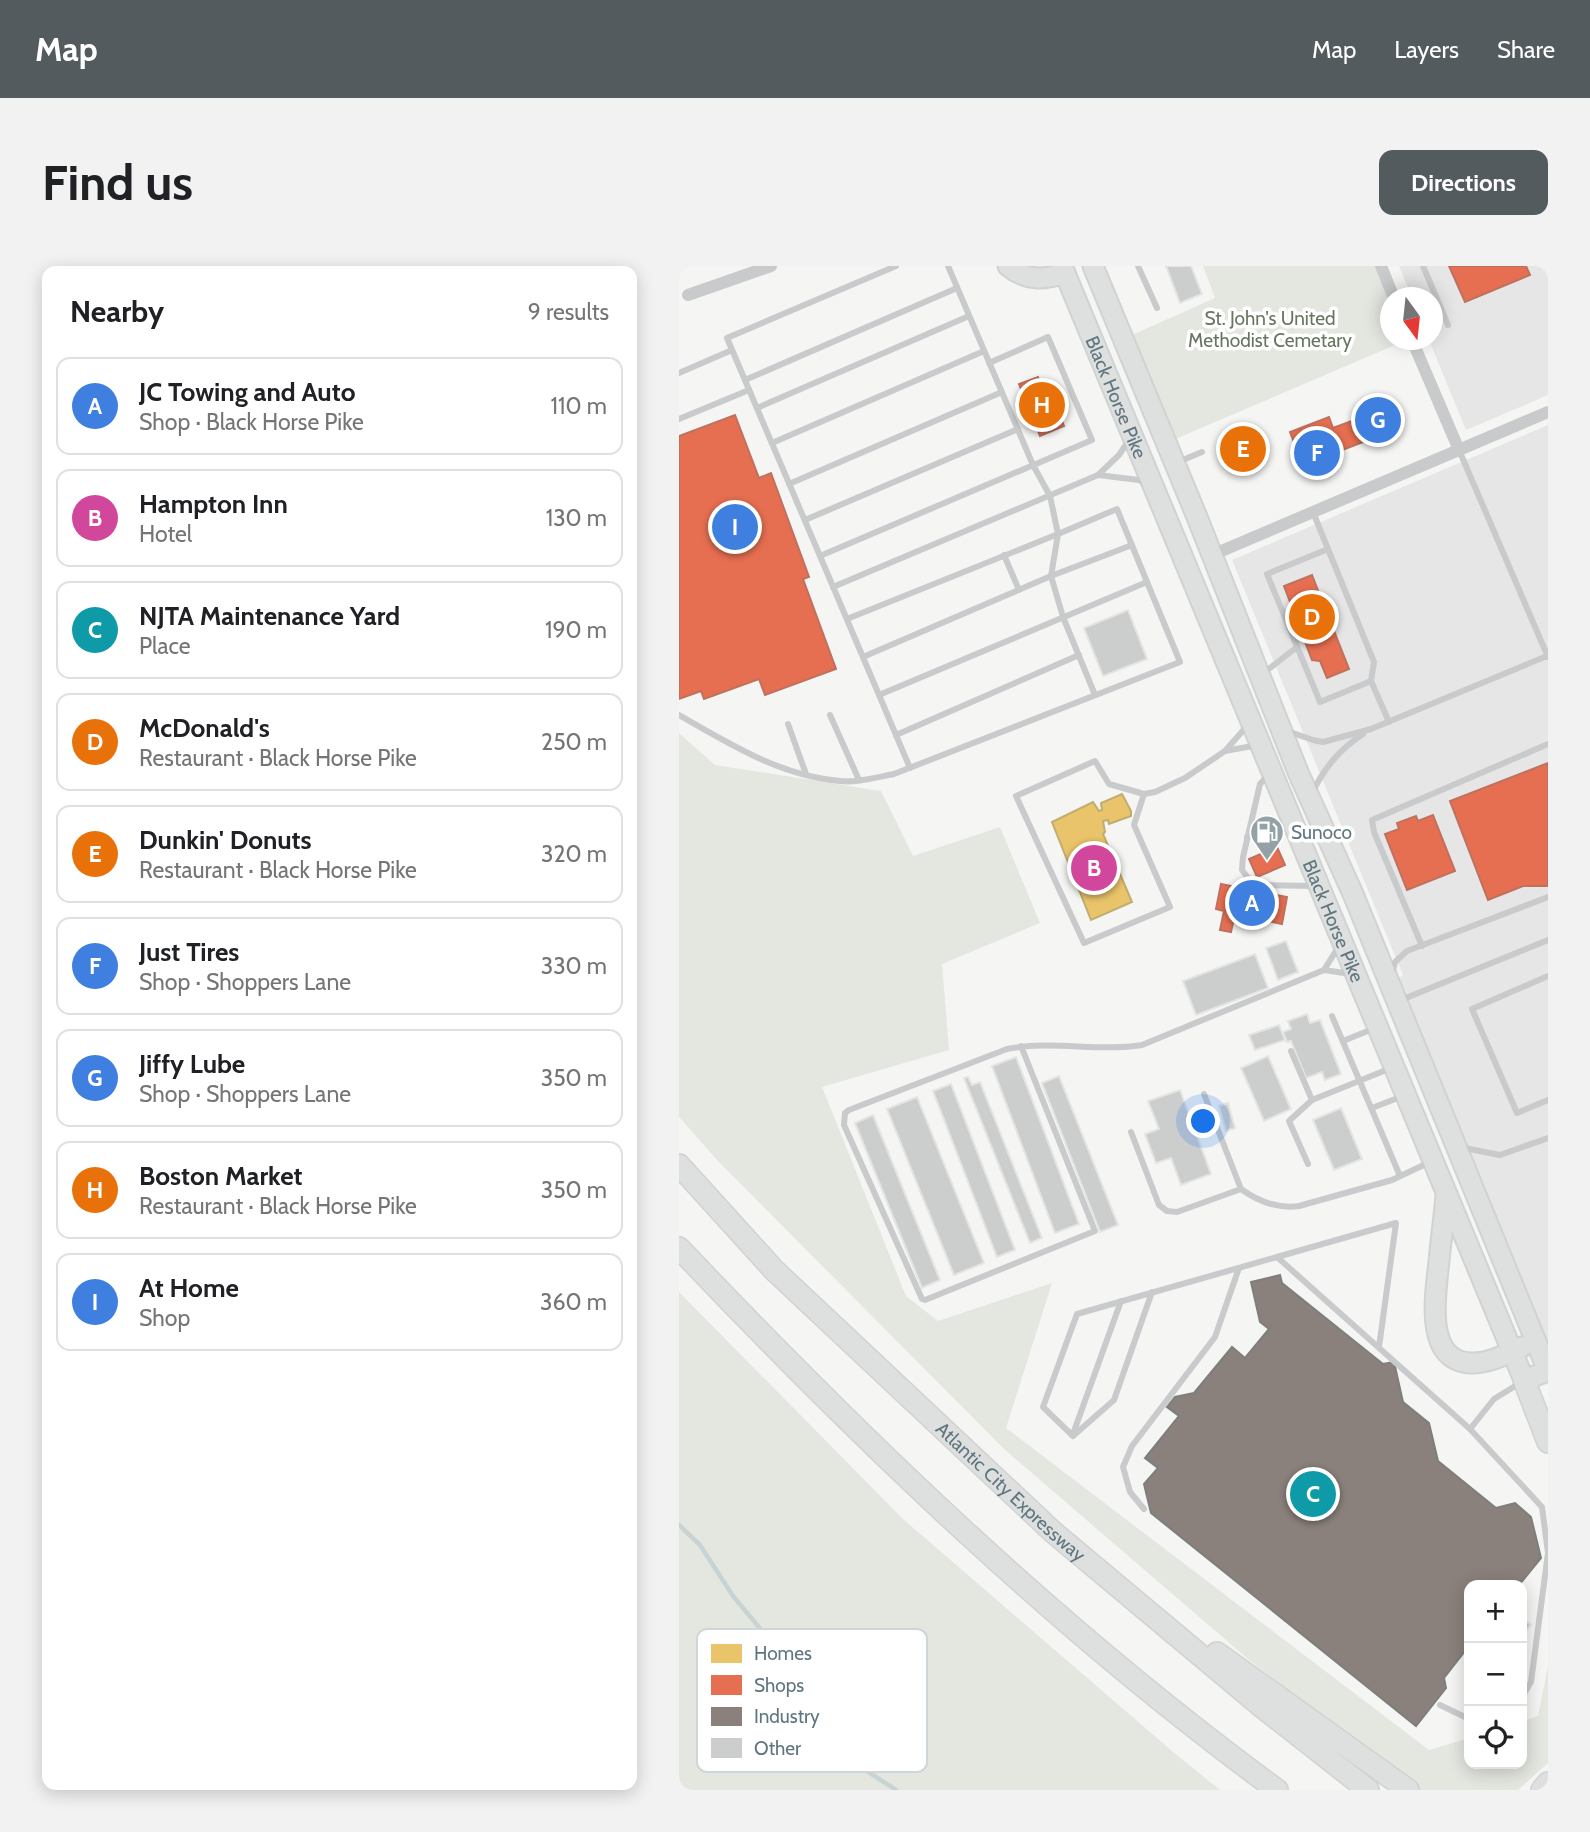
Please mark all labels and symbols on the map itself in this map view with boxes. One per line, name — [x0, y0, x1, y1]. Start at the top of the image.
north arrow — [1380, 287, 1443, 350]
park label: St. John's United Methodist Cemetary — [1188, 307, 1352, 352]
street label: Black Horse Pike — [1081, 333, 1152, 462]
pin: H — [1019, 379, 1065, 431]
pin: G — [1355, 394, 1401, 446]
pin: E — [1220, 423, 1266, 475]
pin: F — [1294, 427, 1340, 479]
pin: I — [712, 501, 758, 553]
pin: D — [1289, 591, 1335, 643]
fuel station icon: Sunoco — [1248, 813, 1286, 862]
place label: Sunoco — [1291, 821, 1352, 844]
pin: B — [1071, 842, 1117, 894]
street label: Black Horse Pike — [1298, 856, 1369, 986]
pin: A — [1229, 877, 1275, 929]
your location — [1186, 1104, 1220, 1138]
street label: Atlantic City Expressway — [931, 1417, 1091, 1566]
pin: C — [1290, 1468, 1336, 1520]
legend — [697, 1629, 927, 1772]
text: Homes — [754, 1642, 812, 1665]
text: Shops — [754, 1674, 804, 1697]
text: Industry — [754, 1705, 820, 1728]
text: Other — [754, 1737, 801, 1760]

